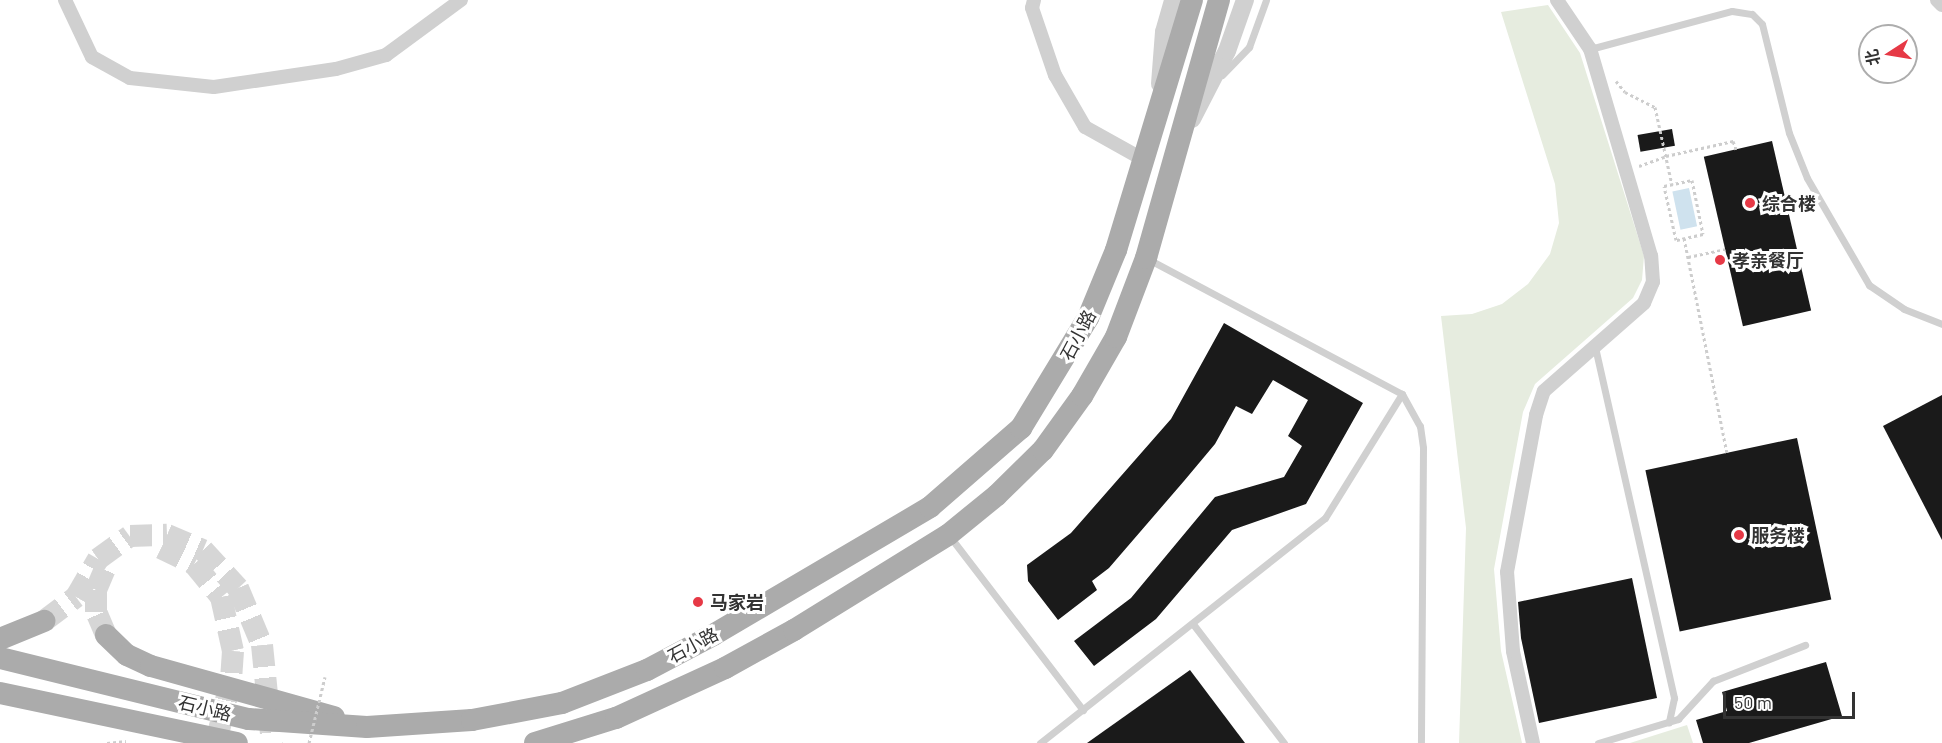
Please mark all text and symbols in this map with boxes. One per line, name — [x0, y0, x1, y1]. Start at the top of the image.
north arrow — [1858, 24, 1918, 84]
text: 北 — [1861, 48, 1883, 67]
place label: 综合楼 — [1762, 192, 1816, 214]
marker: 综合楼 — [1743, 196, 1757, 210]
place label: 孝亲餐厅 — [1732, 249, 1804, 271]
marker: 孝亲餐厅 — [1713, 253, 1727, 267]
street label: 石小路 — [1056, 306, 1100, 364]
place label: 服务楼 — [1751, 524, 1805, 546]
marker: 服务楼 — [1732, 528, 1746, 542]
place label: 马家岩 — [710, 591, 764, 613]
marker: 马家岩 — [691, 595, 705, 609]
street label: 石小路 — [664, 623, 722, 667]
scale bar — [1726, 680, 1858, 718]
street label: 石小路 — [176, 691, 234, 725]
text: 50 m — [1734, 691, 1772, 713]

